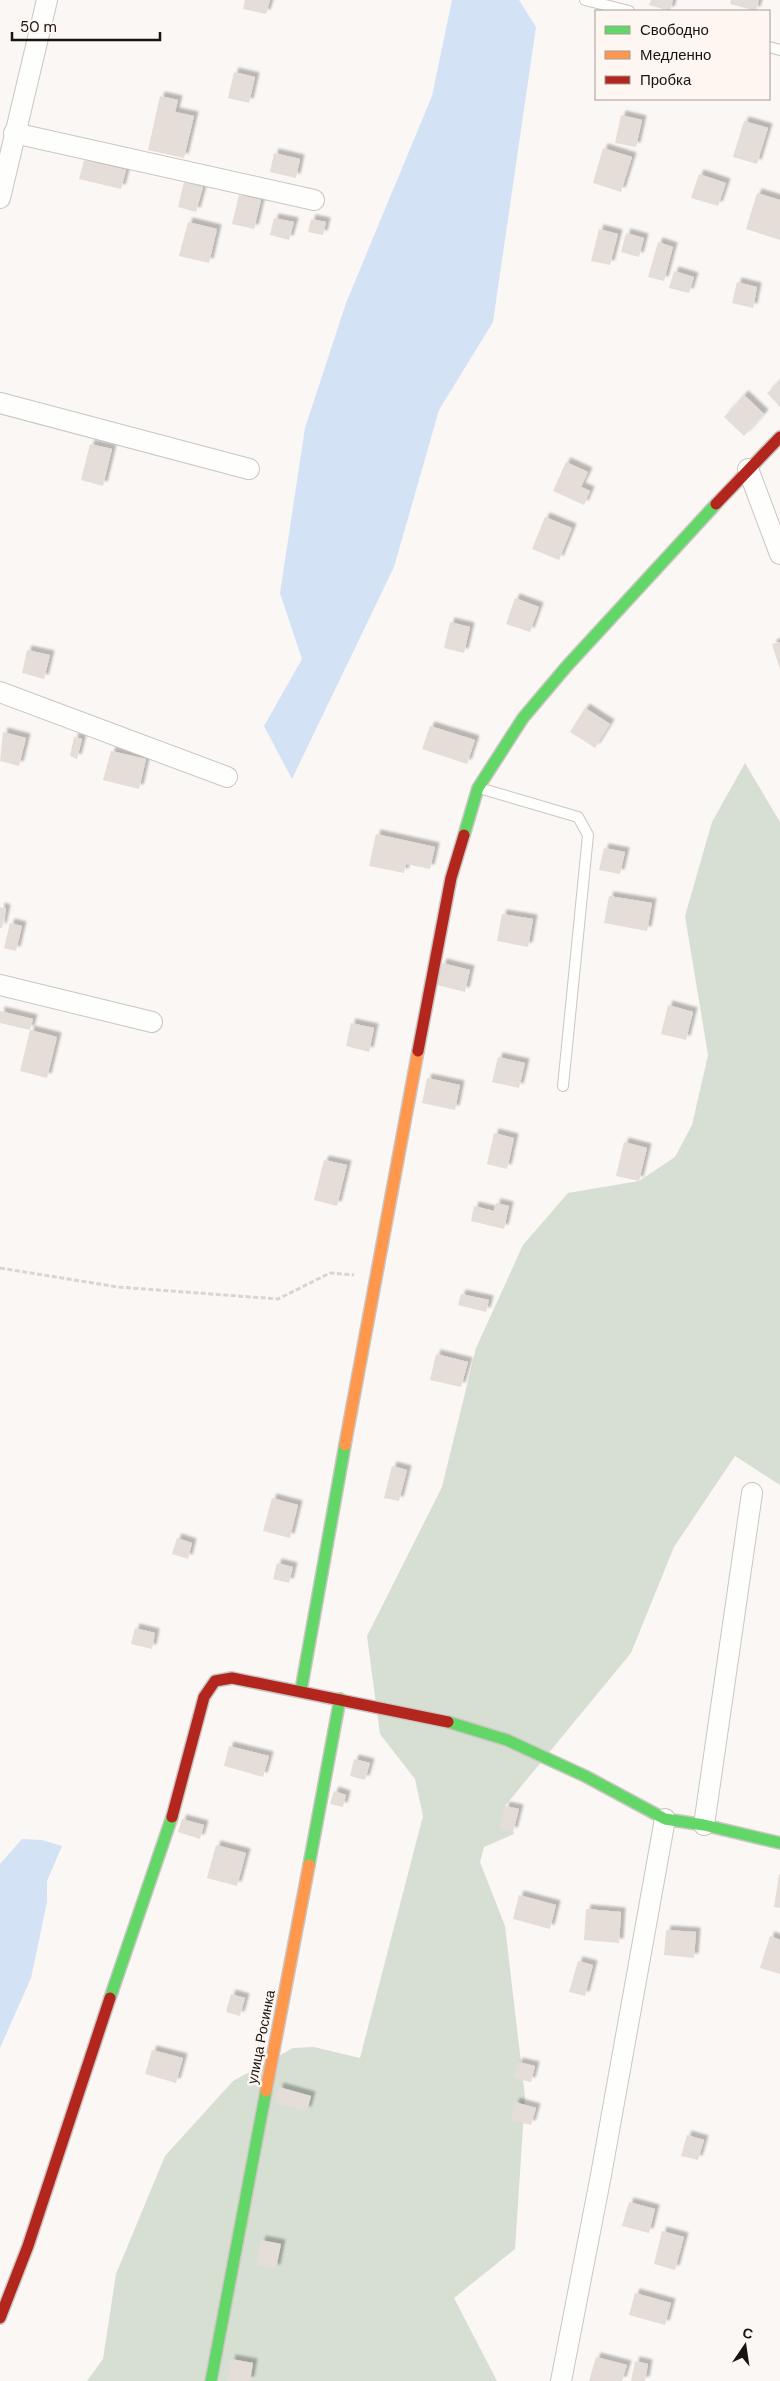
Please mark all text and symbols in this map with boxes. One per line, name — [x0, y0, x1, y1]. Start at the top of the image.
scale bar — [12, 10, 160, 42]
legend — [595, 10, 770, 100]
text: 50 m — [20, 17, 57, 37]
text: Свободно — [640, 20, 709, 40]
text: Медленно — [640, 45, 711, 65]
text: Пробка — [640, 70, 692, 90]
street label: улица Росинка — [243, 1988, 279, 2086]
north arrow — [720, 2321, 770, 2371]
text: С — [741, 2323, 755, 2343]

